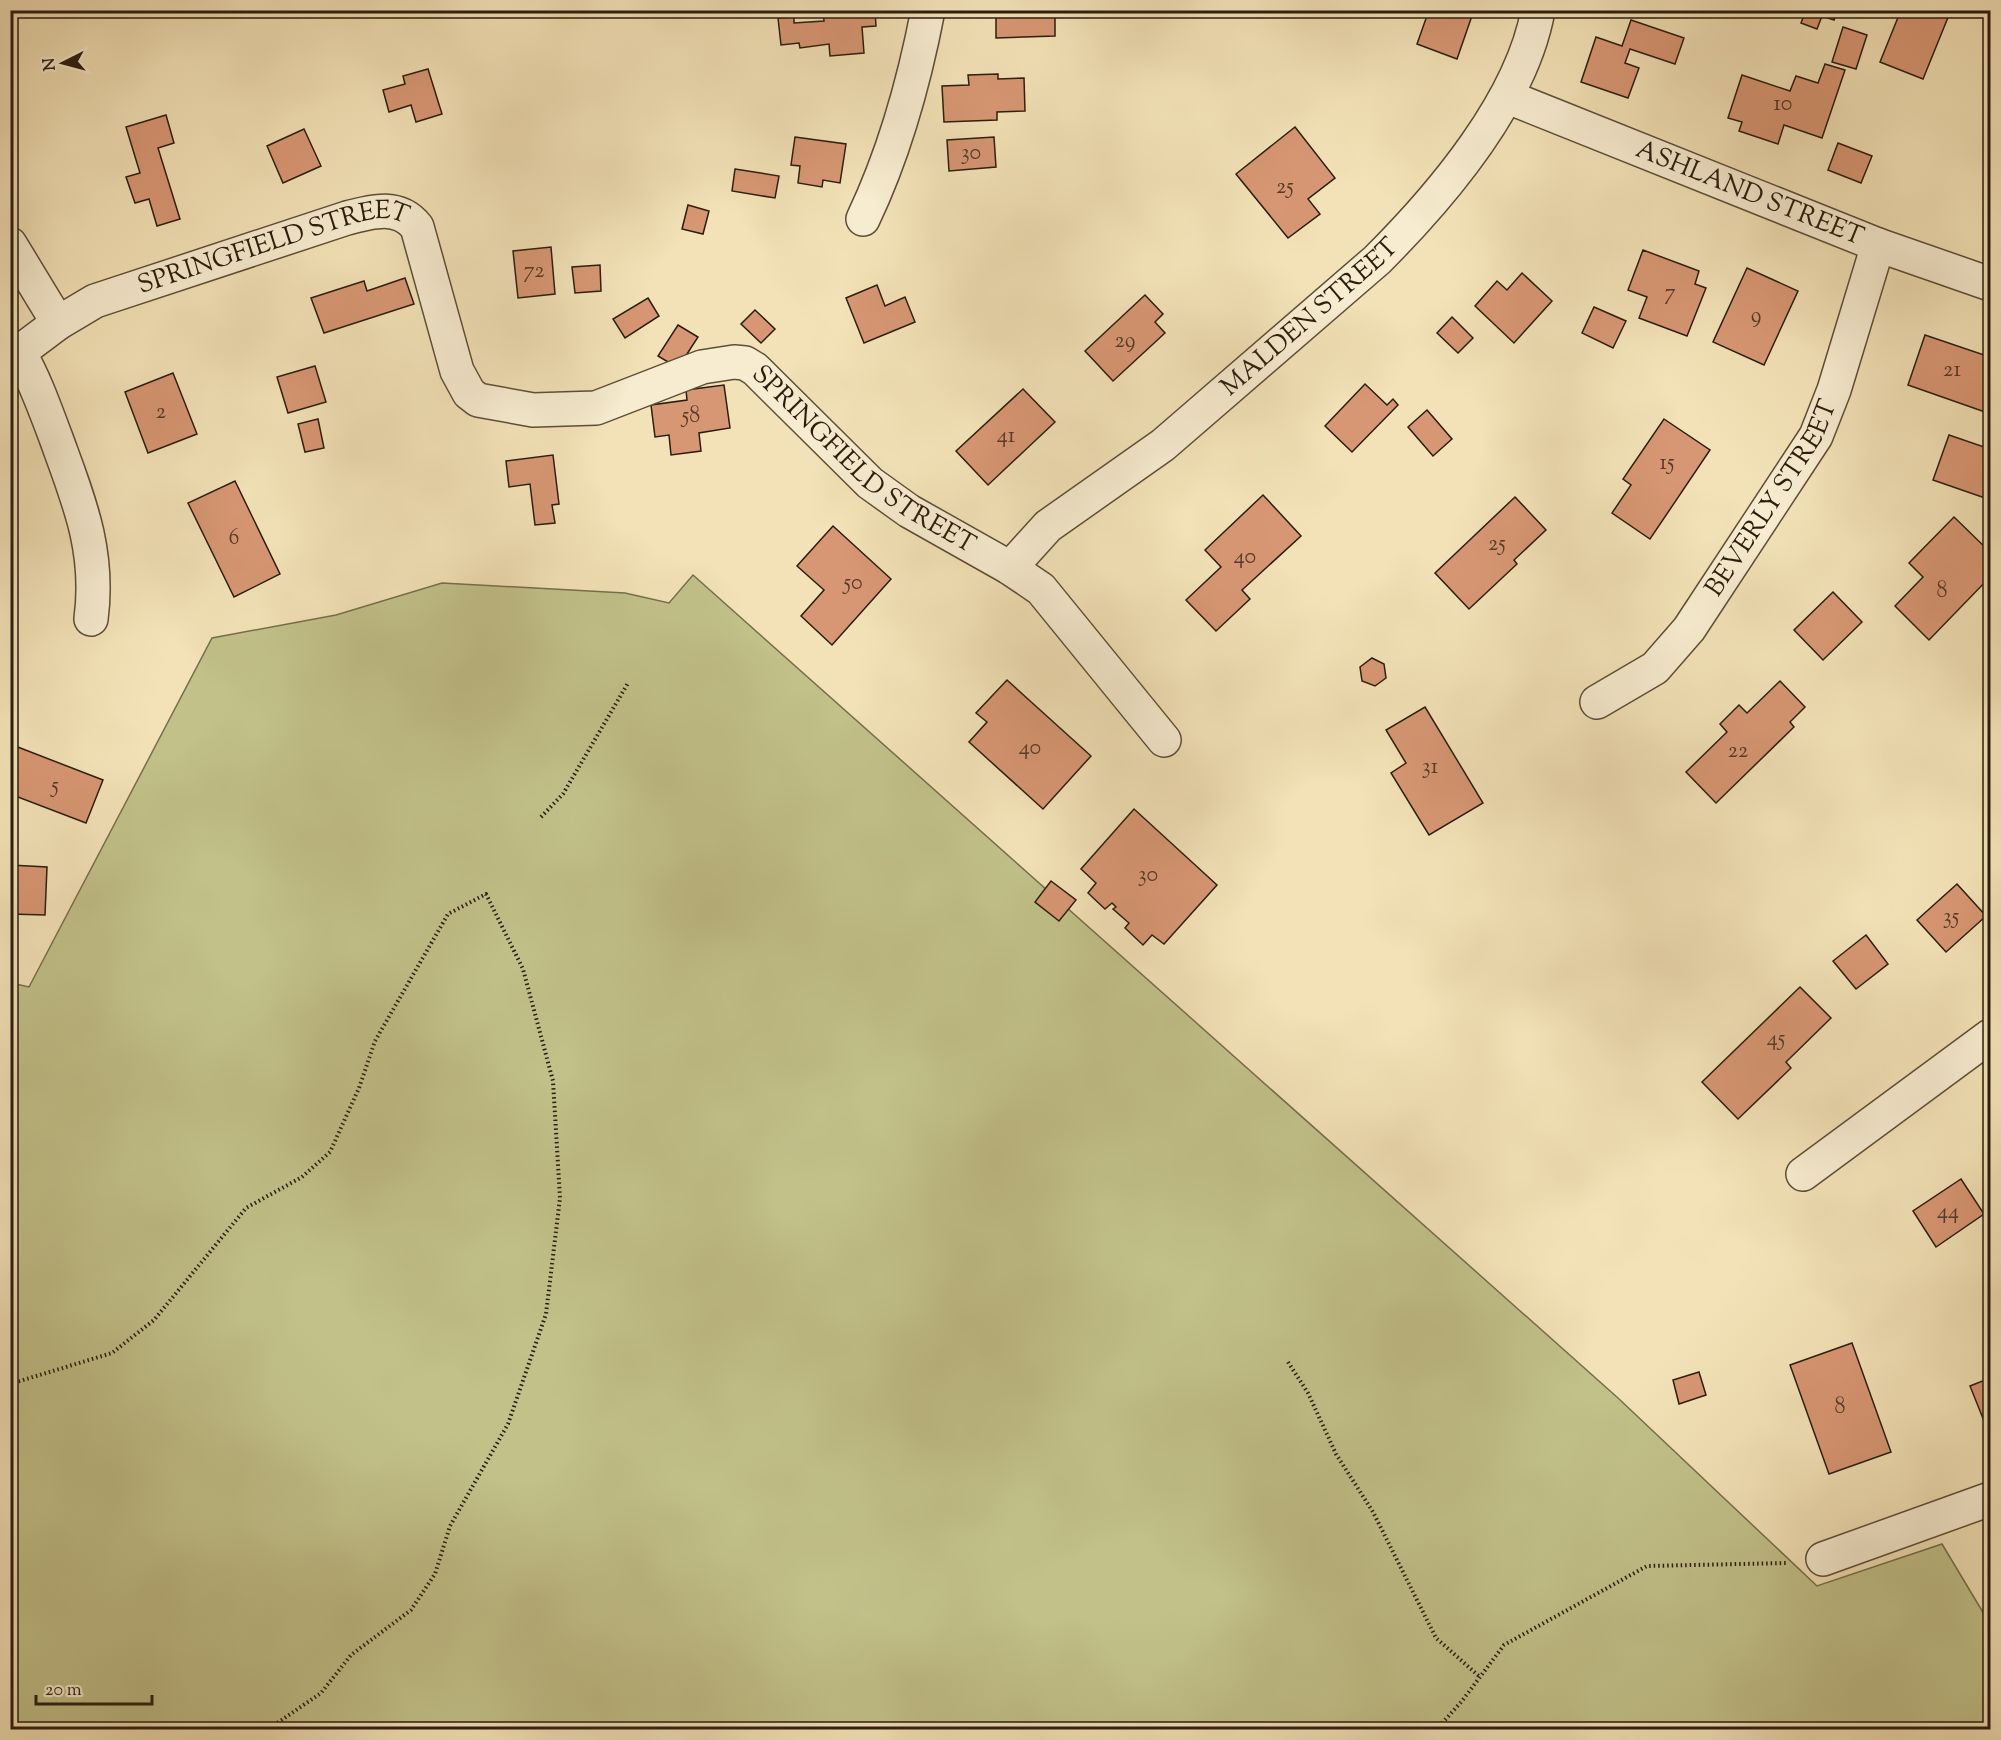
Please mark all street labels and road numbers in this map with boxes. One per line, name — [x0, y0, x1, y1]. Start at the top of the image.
street label: ASHLAND STREET — [1630, 131, 1869, 256]
street label: SPRINGFIELD STREET — [133, 193, 415, 304]
street label: MALDEN STREET — [1213, 230, 1407, 405]
street label: SPRINGFIELD STREET — [743, 357, 982, 563]
street label: BEVERLY STREET — [1696, 395, 1847, 604]

